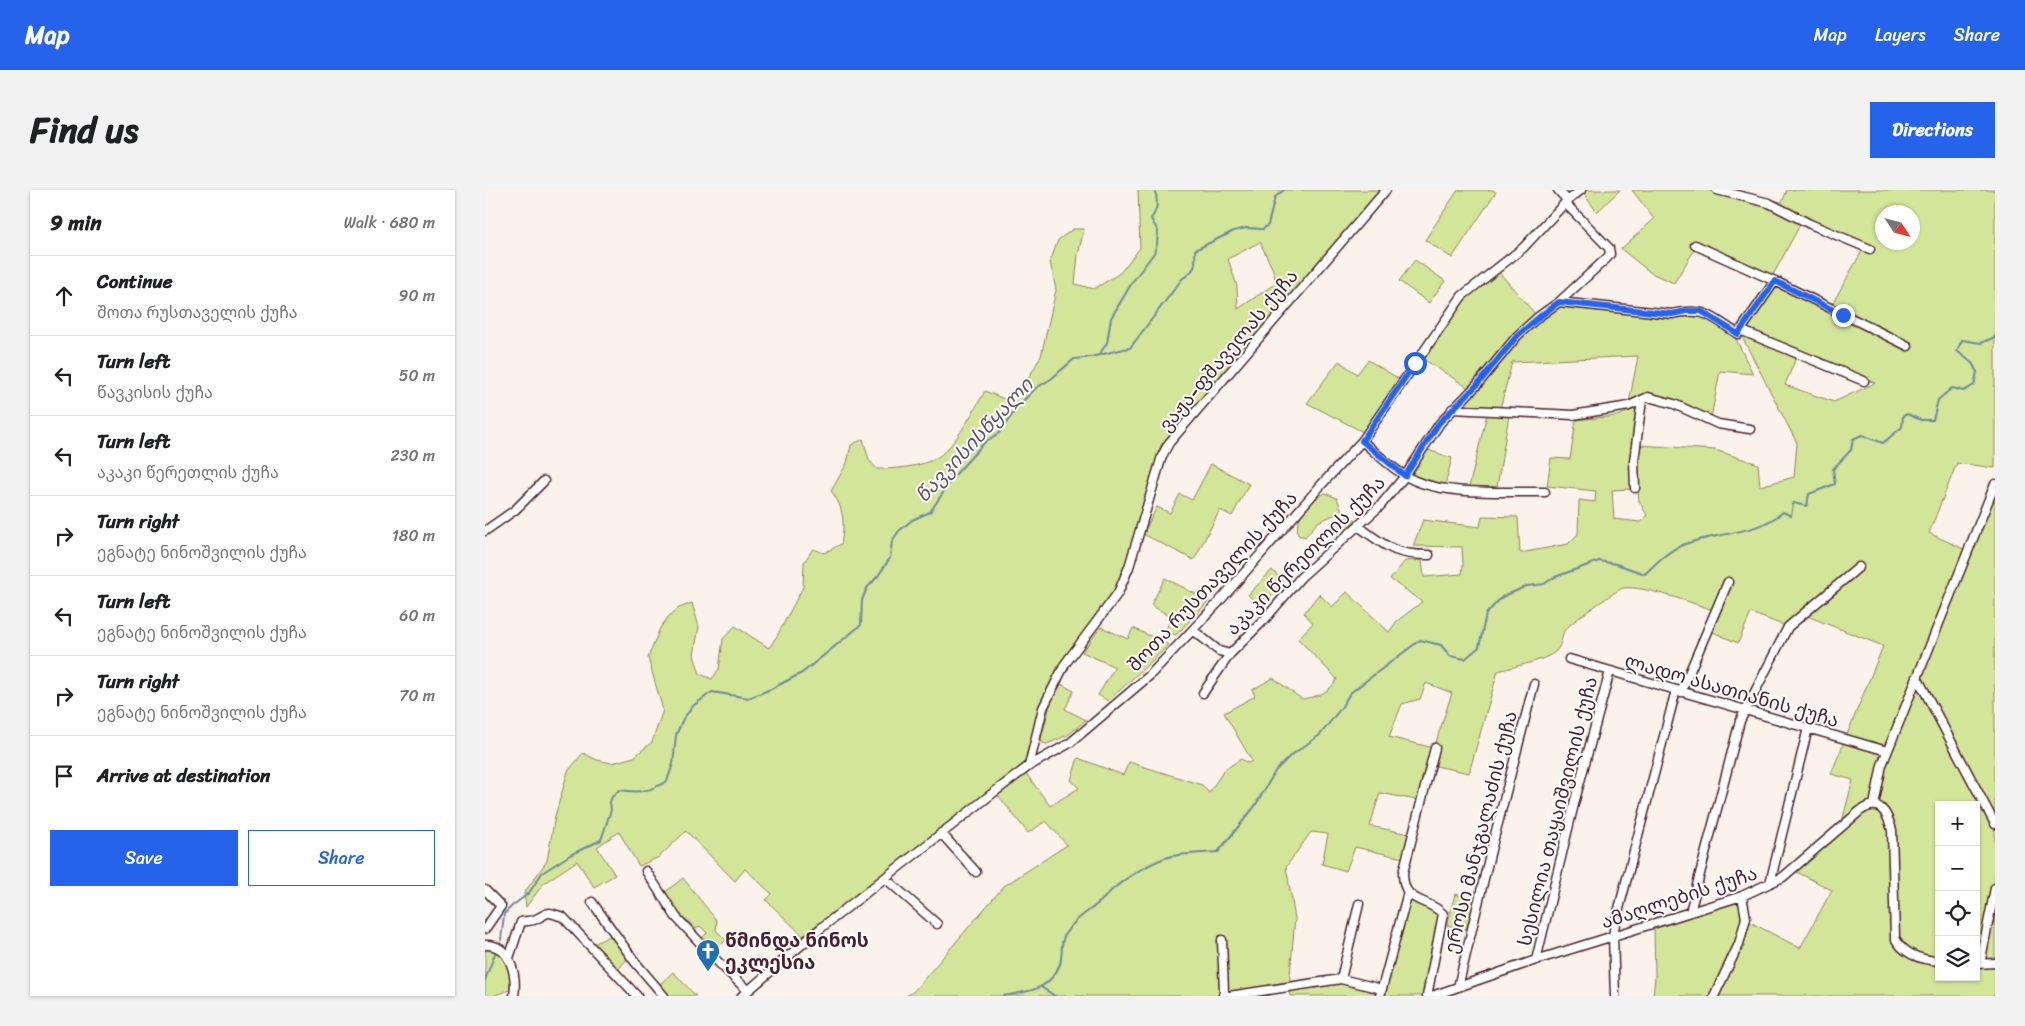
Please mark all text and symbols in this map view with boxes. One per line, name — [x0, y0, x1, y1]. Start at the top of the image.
text: Map — [25, 14, 69, 56]
text: Map — [1814, 19, 1847, 51]
text: Layers — [1875, 19, 1926, 51]
text: Share — [1954, 19, 2000, 51]
text: Find us — [30, 99, 138, 161]
button: Directions — [1870, 102, 1995, 158]
text: 9 min — [50, 204, 102, 242]
north arrow — [1875, 205, 1920, 250]
text: Walk · 680 m — [344, 208, 435, 237]
street label: ვაჟა-ფშაველას ქუჩა — [1150, 262, 1307, 439]
text: Continue — [97, 265, 173, 298]
text: 90 m — [399, 281, 435, 310]
icon: ahead — [50, 282, 78, 310]
text: შოთა რუსთაველის ქუჩა — [97, 298, 298, 327]
route end — [1832, 304, 1855, 327]
text: Turn left — [97, 345, 170, 378]
route start — [1404, 352, 1427, 375]
text: 50 m — [399, 361, 435, 390]
icon: left — [50, 362, 78, 390]
water label: წავკისისწყალი — [907, 368, 1043, 511]
text: წავკისის ქუჩა — [97, 378, 213, 407]
text: Turn left — [97, 425, 170, 458]
text: 230 m — [390, 441, 435, 470]
icon: left — [50, 442, 78, 470]
text: აკაკი წერეთლის ქუჩა — [97, 458, 279, 487]
street label: აკაკი წერეთლის ქუჩა — [1217, 467, 1393, 643]
street label: შოთა რუსთაველის ქუჩა — [1119, 483, 1306, 680]
text: Turn right — [97, 505, 179, 538]
text: 180 m — [392, 521, 435, 550]
icon: right — [50, 522, 78, 550]
text: ეგნატე ნინოშვილის ქუჩა — [97, 538, 307, 567]
text: Turn left — [97, 585, 170, 618]
text: 60 m — [399, 601, 435, 630]
icon: left — [50, 602, 78, 630]
text: ეგნატე ნინოშვილის ქუჩა — [97, 618, 307, 647]
street label: ლადო ასათიანის ქუჩა — [1621, 644, 1843, 737]
text: Turn right — [97, 665, 179, 698]
street label: სესილია თაყაიშვილის ქუჩა — [1508, 673, 1607, 949]
text: 70 m — [399, 681, 435, 710]
icon: right — [50, 682, 78, 710]
text: ეგნატე ნინოშვილის ქუჩა — [97, 698, 307, 727]
street label: ეროსი მანჯგალაძის ქუჩა — [1434, 707, 1527, 957]
text: Arrive at destination — [97, 759, 270, 792]
icon: arrive — [50, 762, 78, 790]
map controls — [1935, 801, 1980, 981]
button: + — [1935, 801, 1980, 846]
button: Save — [50, 830, 238, 886]
button: Share — [248, 830, 435, 886]
button: − — [1935, 846, 1980, 891]
street label: ამაღლების ქუჩა — [1597, 857, 1762, 938]
button: locate — [1935, 891, 1980, 936]
place label: წმინდა ნინოს ეკლესია — [725, 924, 869, 979]
button: layers — [1935, 936, 1980, 981]
church icon: წმინდა ნინოს ეკლესია — [695, 938, 721, 972]

